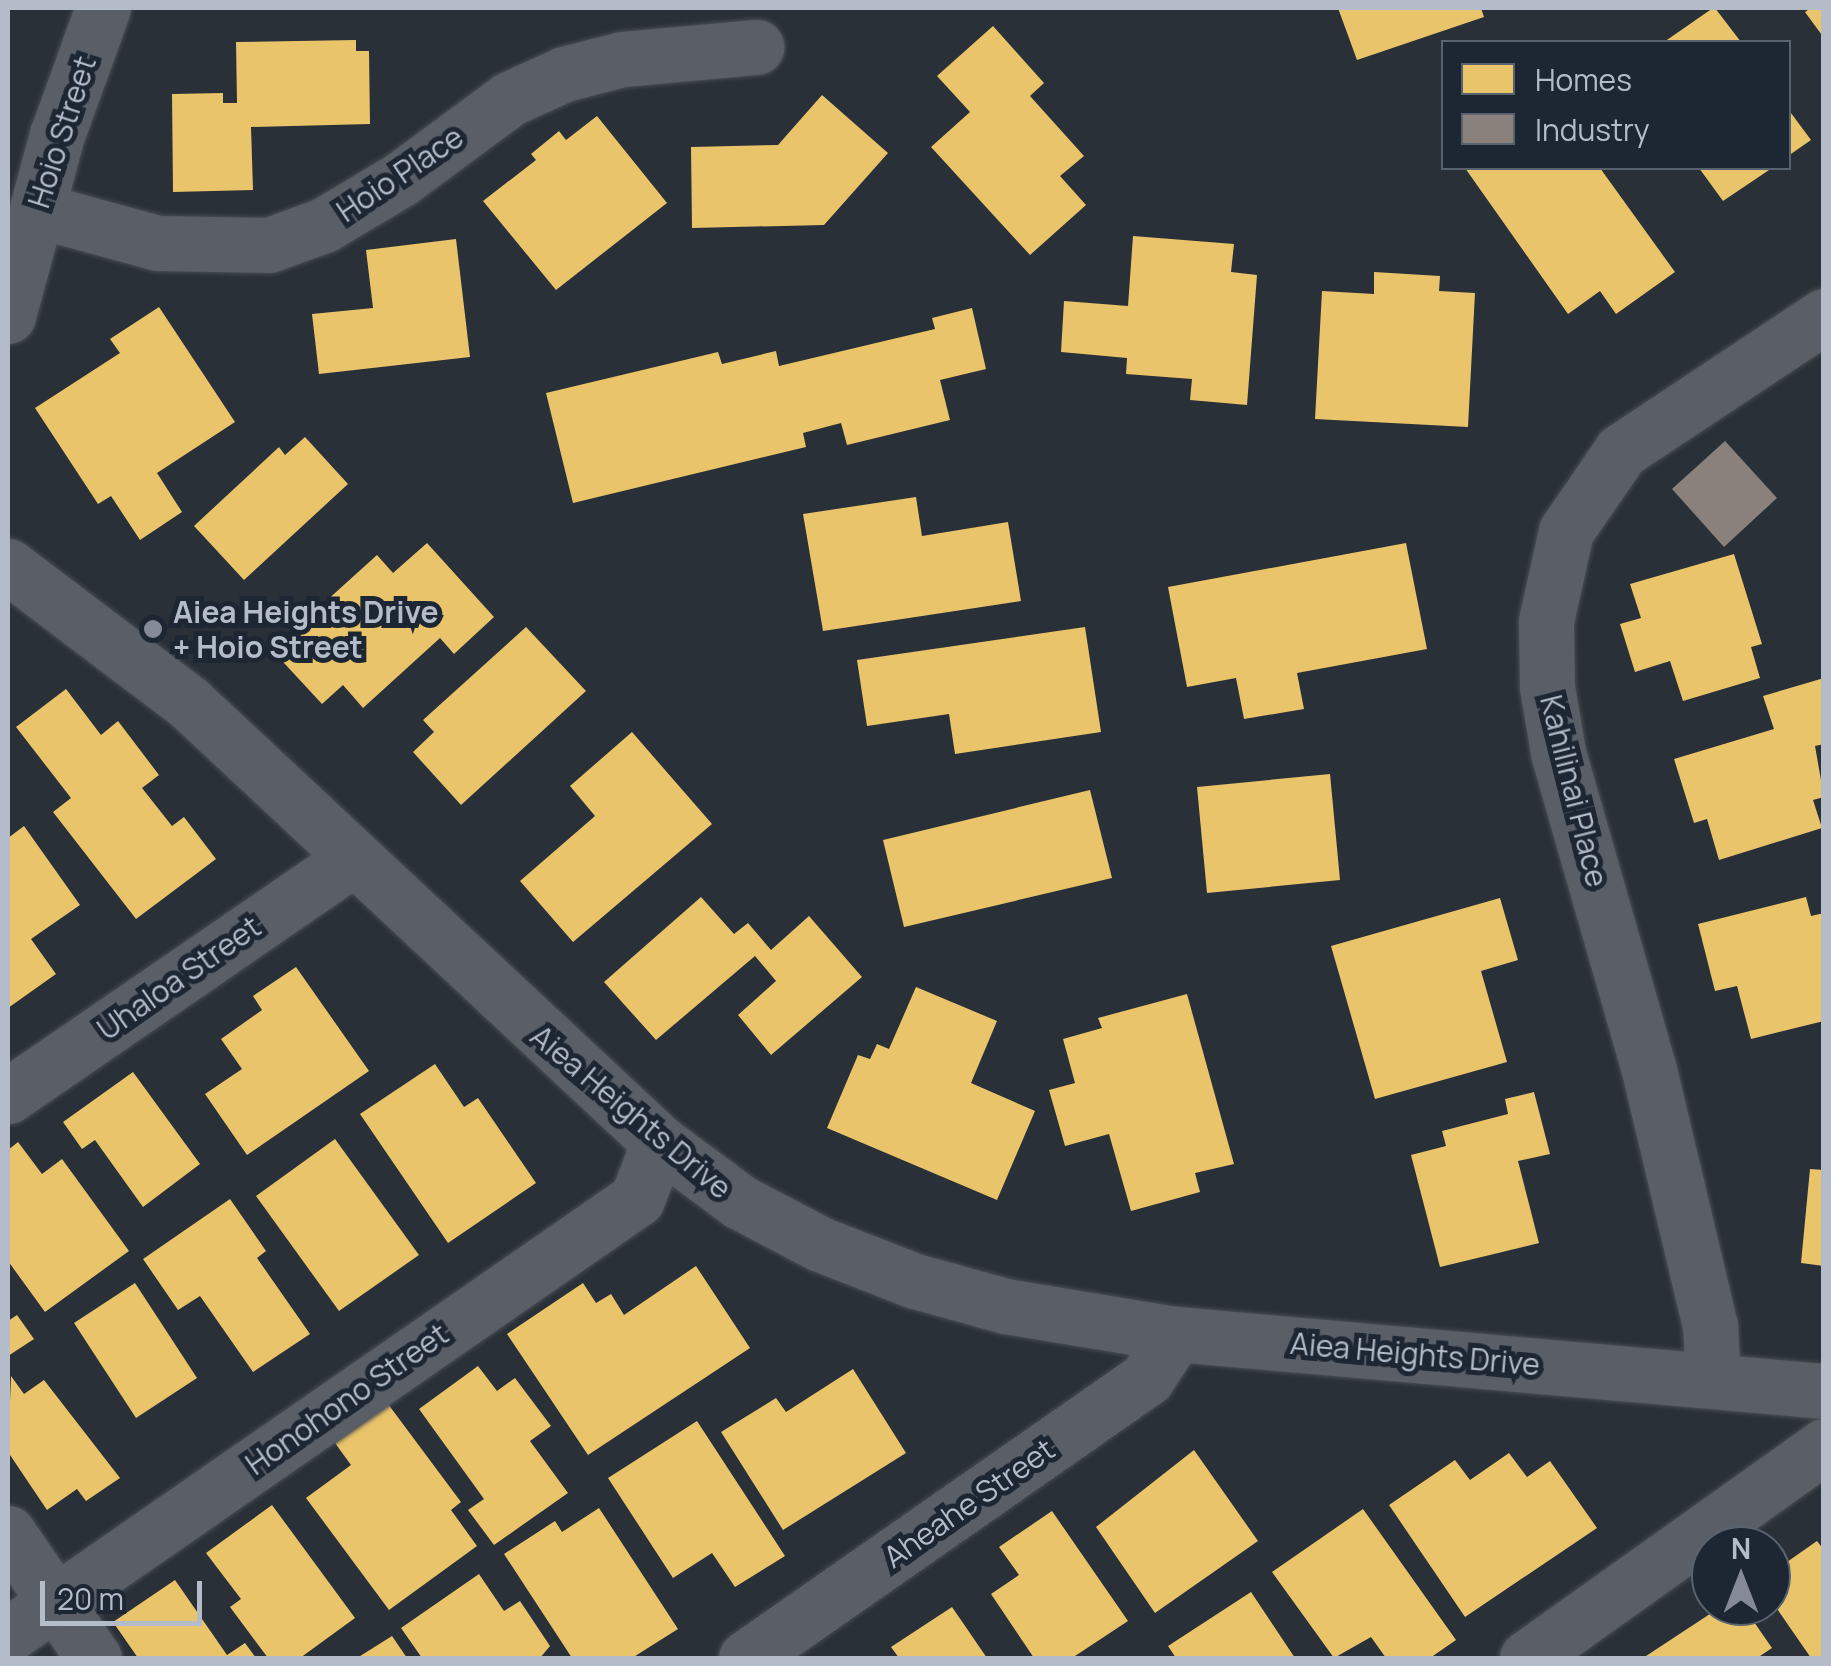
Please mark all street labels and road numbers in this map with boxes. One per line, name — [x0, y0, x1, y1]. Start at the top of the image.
street label: Hoio Street — [21, 52, 103, 212]
street label: Hoio Place — [330, 119, 470, 229]
street label: Kahilinai Place — [1533, 691, 1615, 891]
street label: Uhaloa Street — [90, 908, 268, 1048]
street label: Aiea Heights Drive — [523, 1018, 739, 1206]
street label: Honohono Street — [239, 1316, 455, 1482]
street label: Aiea Heights Drive — [1289, 1325, 1541, 1383]
street label: Aheahe Street — [877, 1431, 1061, 1575]

